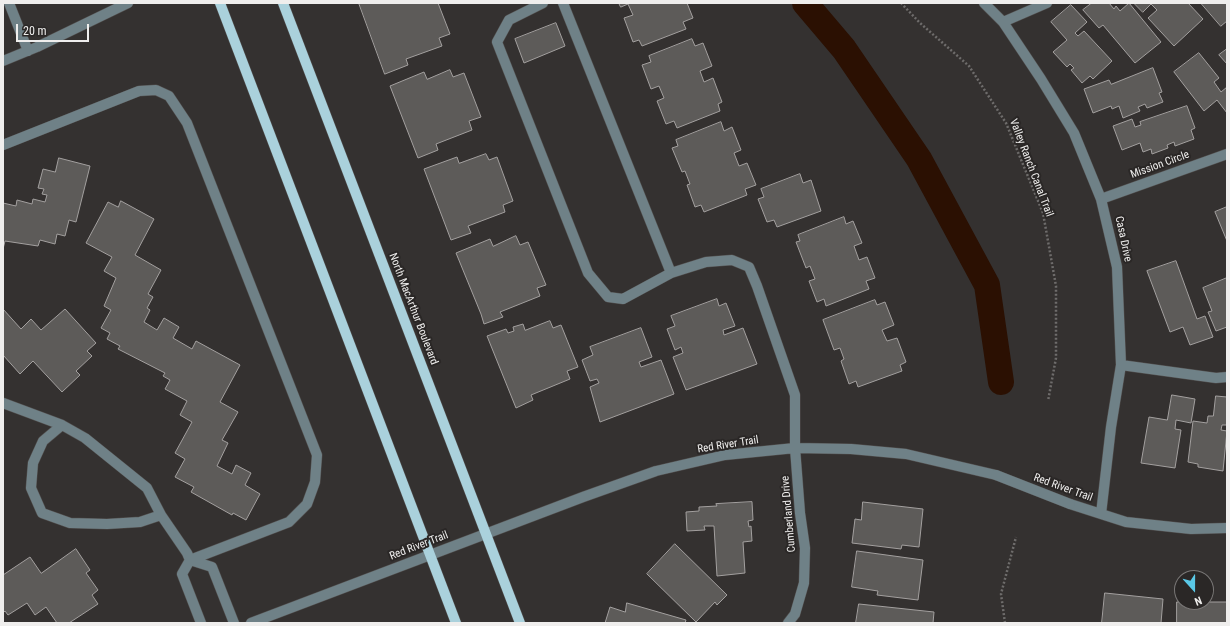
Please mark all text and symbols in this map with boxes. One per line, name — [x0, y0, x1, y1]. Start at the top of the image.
scale bar — [18, 16, 91, 42]
text: 20 m — [23, 24, 47, 38]
street label: Valley Ranch Canal Trail — [1006, 117, 1056, 219]
street label: Mission Circle — [1129, 148, 1191, 182]
street label: Casa Drive — [1112, 215, 1134, 263]
street label: North MacArthur Boulevard — [386, 251, 440, 367]
street label: Red River Trail — [696, 434, 760, 456]
street label: Red River Trail — [1032, 471, 1094, 505]
street label: Cumberland Drive — [779, 475, 799, 553]
street label: Red River Trail — [388, 529, 450, 563]
north arrow — [1174, 570, 1214, 610]
text: N — [1193, 593, 1204, 608]

